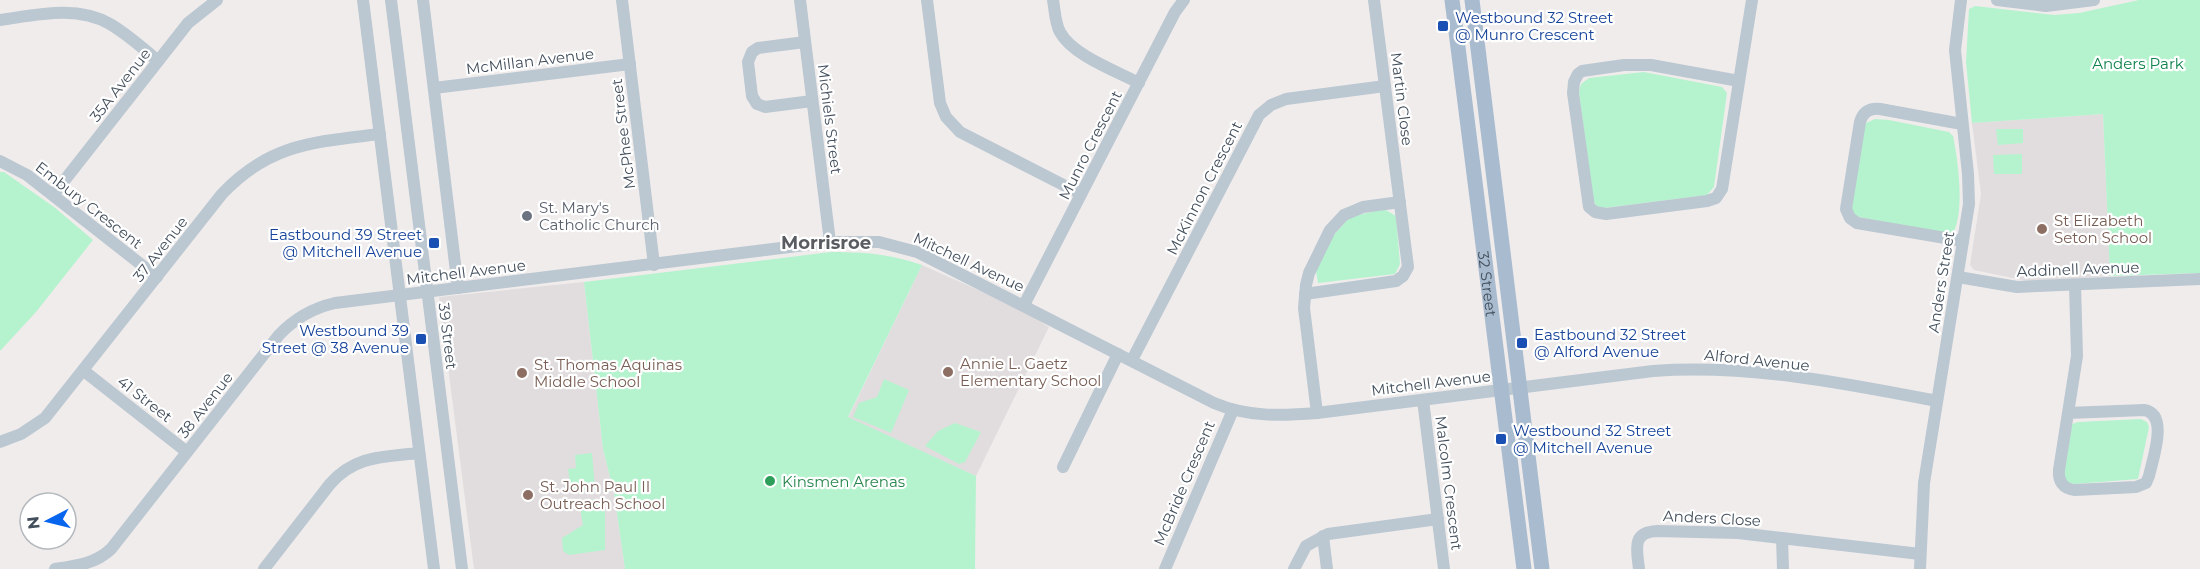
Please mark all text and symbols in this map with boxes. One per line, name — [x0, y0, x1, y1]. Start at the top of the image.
place label: Westbound 32 Street @ Munro Crescent — [1455, 8, 1613, 44]
marker: Westbound 32 Street @ Munro Crescent — [1436, 19, 1450, 33]
street label: 35A Avenue — [85, 44, 155, 126]
street label: McMillan Avenue — [465, 44, 595, 78]
street label: Martin Close — [1387, 51, 1417, 147]
park label: Anders Park — [2092, 54, 2184, 73]
street label: Michiels Street — [814, 63, 846, 175]
street label: McPhee Street — [607, 78, 639, 190]
street label: Munro Crescent — [1054, 87, 1126, 203]
street label: McKinnon Crescent — [1162, 118, 1246, 258]
street label: Embury Crescent — [32, 157, 146, 253]
place label: St. Mary's Catholic Church — [539, 198, 660, 234]
marker: St. Mary's Catholic Church — [520, 209, 534, 223]
place label: St Elizabeth Seton School — [2054, 211, 2152, 247]
street label: 37 Avenue — [129, 213, 191, 285]
marker: St Elizabeth Seton School — [2035, 222, 2049, 236]
place label: Eastbound 39 Street @ Mitchell Avenue — [269, 225, 422, 261]
street label: Mitchell Avenue — [911, 228, 1027, 296]
street label: Anders Street — [1924, 230, 1958, 334]
district label: Morrisroe — [781, 232, 871, 254]
marker: Eastbound 39 Street @ Mitchell Avenue — [427, 236, 441, 250]
street label: 32 Street — [1474, 250, 1501, 318]
street label: Mitchell Avenue — [405, 255, 527, 289]
street label: Addinell Avenue — [2016, 257, 2140, 281]
street label: 39 Street — [434, 302, 462, 370]
place label: Westbound 39 Street @ 38 Avenue — [262, 321, 409, 357]
place label: Eastbound 32 Street @ Alford Avenue — [1534, 325, 1686, 361]
marker: Westbound 39 Street @ 38 Avenue — [414, 332, 428, 346]
marker: Eastbound 32 Street @ Alford Avenue — [1515, 336, 1529, 350]
street label: Alford Avenue — [1703, 345, 1811, 375]
place label: Annie L. Gaetz Elementary School — [960, 354, 1101, 390]
place label: St. Thomas Aquinas Middle School — [534, 355, 682, 391]
marker: Annie L. Gaetz Elementary School — [941, 365, 955, 379]
marker: St. Thomas Aquinas Middle School — [515, 366, 529, 380]
street label: Mitchell Avenue — [1370, 366, 1492, 400]
street label: 38 Avenue — [173, 368, 237, 442]
street label: 41 Street — [114, 372, 176, 426]
street label: Malcolm Crescent — [1431, 415, 1467, 551]
street label: McBride Crescent — [1149, 418, 1219, 548]
place label: Westbound 32 Street @ Mitchell Avenue — [1513, 421, 1671, 457]
marker: Westbound 32 Street @ Mitchell Avenue — [1494, 432, 1508, 446]
place label: Kinsmen Arenas — [782, 472, 905, 491]
marker: Kinsmen Arenas — [763, 474, 777, 488]
place label: St. John Paul II Outreach School — [540, 477, 665, 513]
marker: St. John Paul II Outreach School — [521, 488, 535, 502]
north arrow — [18, 491, 78, 551]
street label: Anders Close — [1663, 506, 1761, 530]
text: N — [23, 515, 44, 530]

